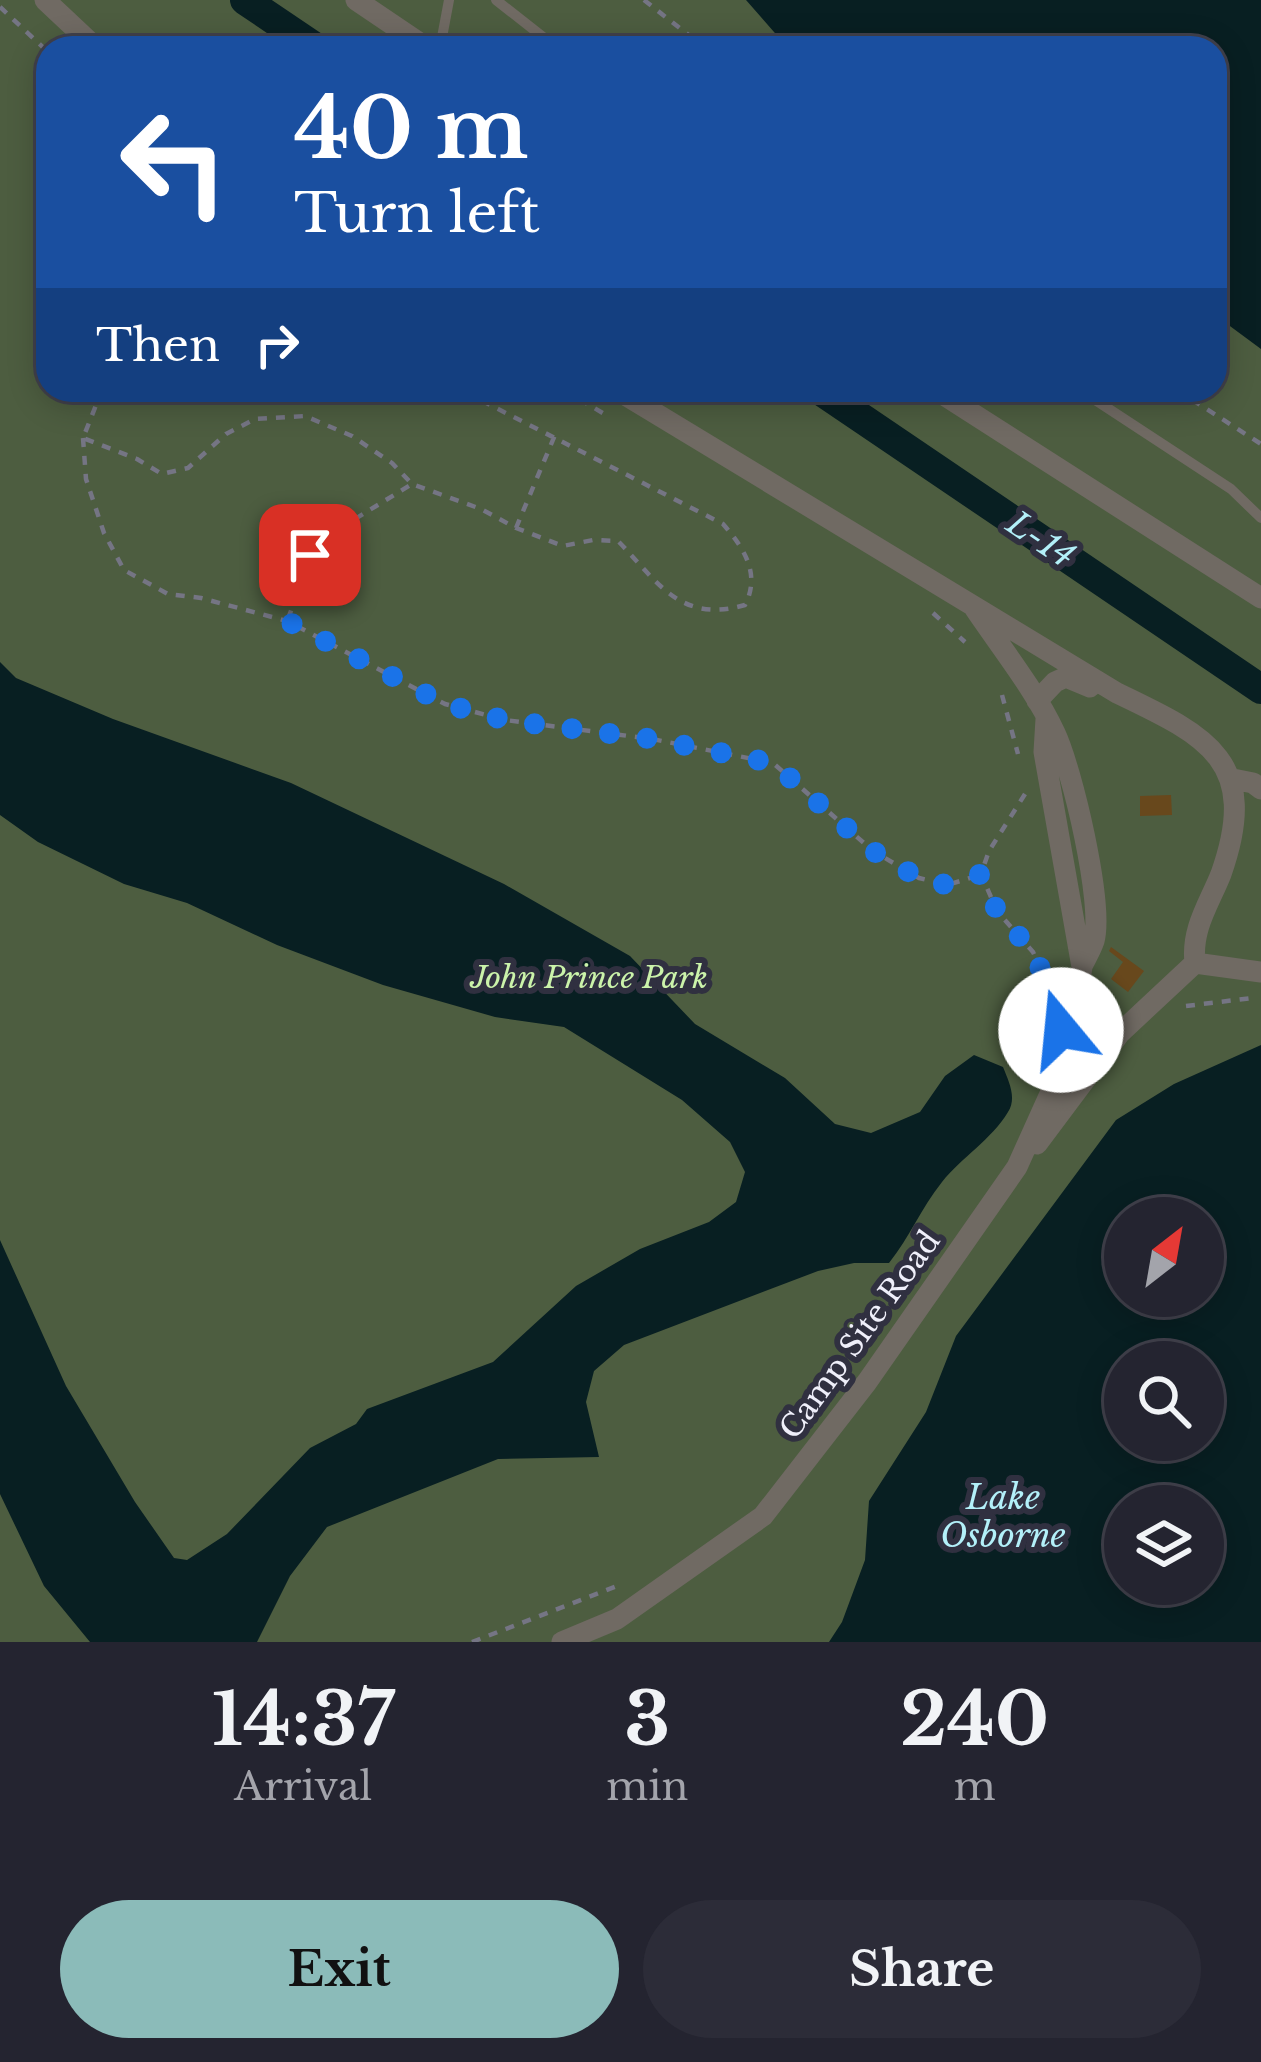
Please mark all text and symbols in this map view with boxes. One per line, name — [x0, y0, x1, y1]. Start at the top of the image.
text: 40 m — [294, 77, 528, 181]
icon: left — [96, 84, 252, 240]
text: Turn left — [294, 180, 540, 247]
icon: right — [244, 312, 310, 378]
text: Then — [96, 317, 220, 373]
water label: L-14 — [998, 502, 1082, 577]
pin — [259, 504, 361, 606]
icon: arrive — [277, 522, 343, 588]
park label: John Prince Park — [469, 959, 708, 996]
position arrow — [998, 967, 1124, 1093]
north arrow — [1104, 1197, 1224, 1317]
map controls — [1104, 1197, 1224, 1605]
street label: Camp Site Road — [772, 1223, 948, 1446]
button: search — [1104, 1341, 1224, 1461]
water label: Lake Osborne — [940, 1477, 1066, 1556]
button: layers — [1104, 1485, 1224, 1605]
text: 14:37 — [212, 1675, 394, 1764]
text: 3 — [624, 1675, 670, 1764]
text: 240 — [900, 1675, 1049, 1764]
text: Arrival — [234, 1762, 372, 1811]
text: min — [606, 1762, 688, 1811]
text: m — [954, 1762, 996, 1811]
button: Exit — [60, 1900, 619, 2038]
button: Share — [643, 1900, 1201, 2038]

